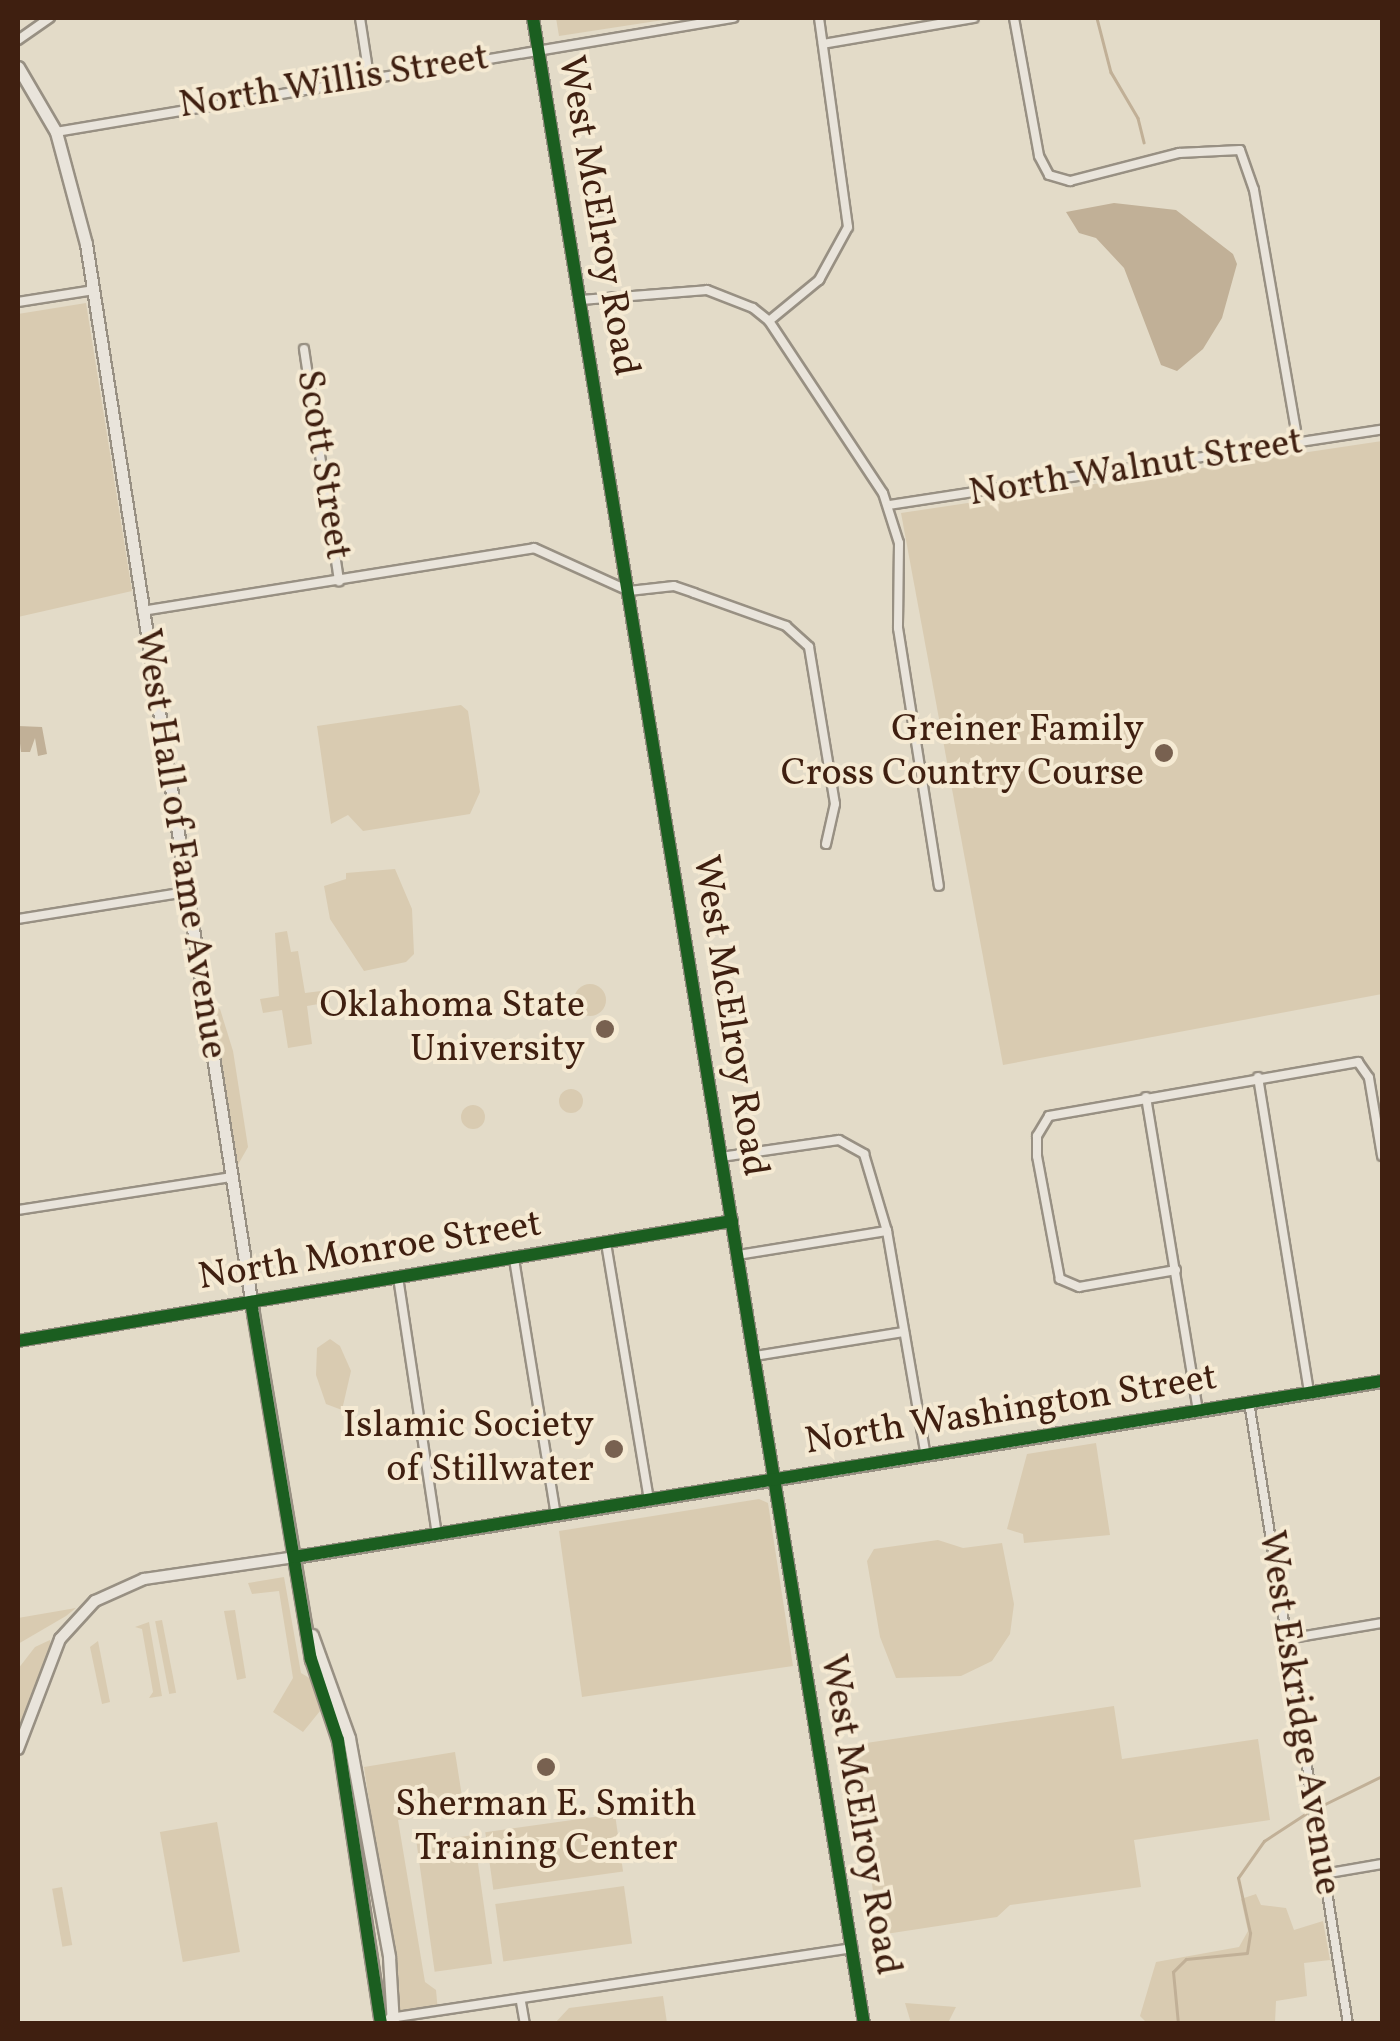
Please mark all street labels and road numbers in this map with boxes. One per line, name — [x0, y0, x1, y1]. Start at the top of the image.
street label: North Willis Street — [175, 36, 493, 130]
street label: West McElroy Road — [546, 52, 648, 380]
street label: Scott Street — [284, 367, 360, 563]
street label: North Walnut Street — [965, 420, 1307, 518]
street label: West Hall of Fame Avenue — [123, 628, 235, 1060]
street label: West McElroy Road — [681, 852, 777, 1180]
street label: North Monroe Street — [195, 1202, 545, 1302]
street label: North Washington Street — [801, 1356, 1221, 1466]
street label: West Eskridge Avenue — [1247, 1528, 1349, 1898]
street label: West McElroy Road — [808, 1651, 910, 1979]

